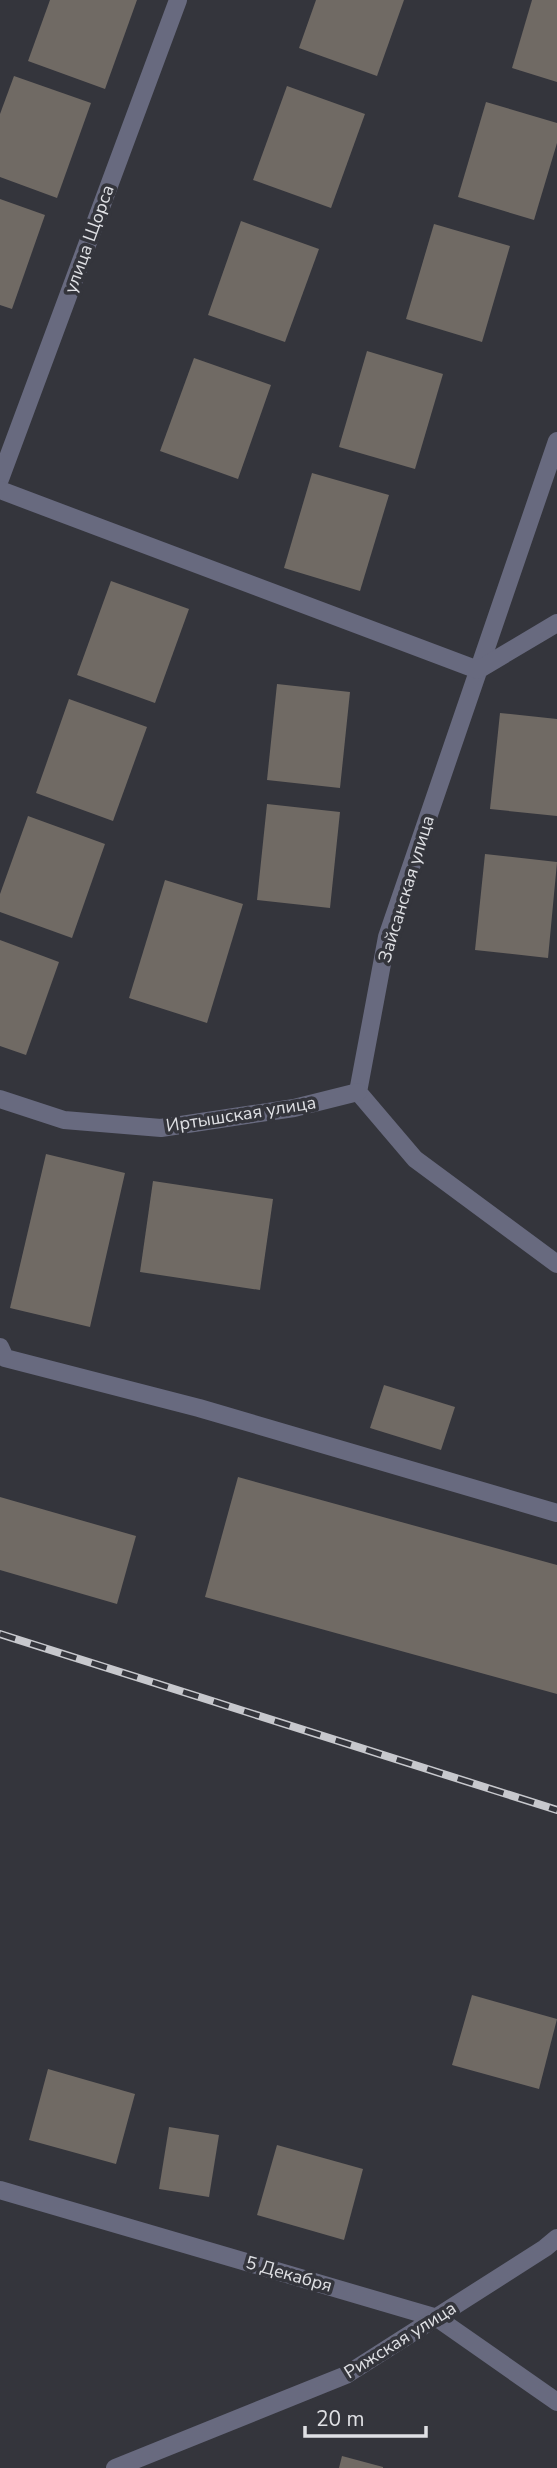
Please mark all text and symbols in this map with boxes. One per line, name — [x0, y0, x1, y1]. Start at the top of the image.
street label: улица Щорса — [58, 182, 120, 296]
street label: Зайсанская улица — [372, 812, 440, 966]
street label: Иртышская улица — [164, 1090, 318, 1138]
street label: 5 Декабря — [243, 2250, 335, 2298]
street label: Рижская улица — [339, 2296, 461, 2384]
scale bar — [305, 2394, 426, 2438]
text: 20 m — [316, 2405, 365, 2433]

